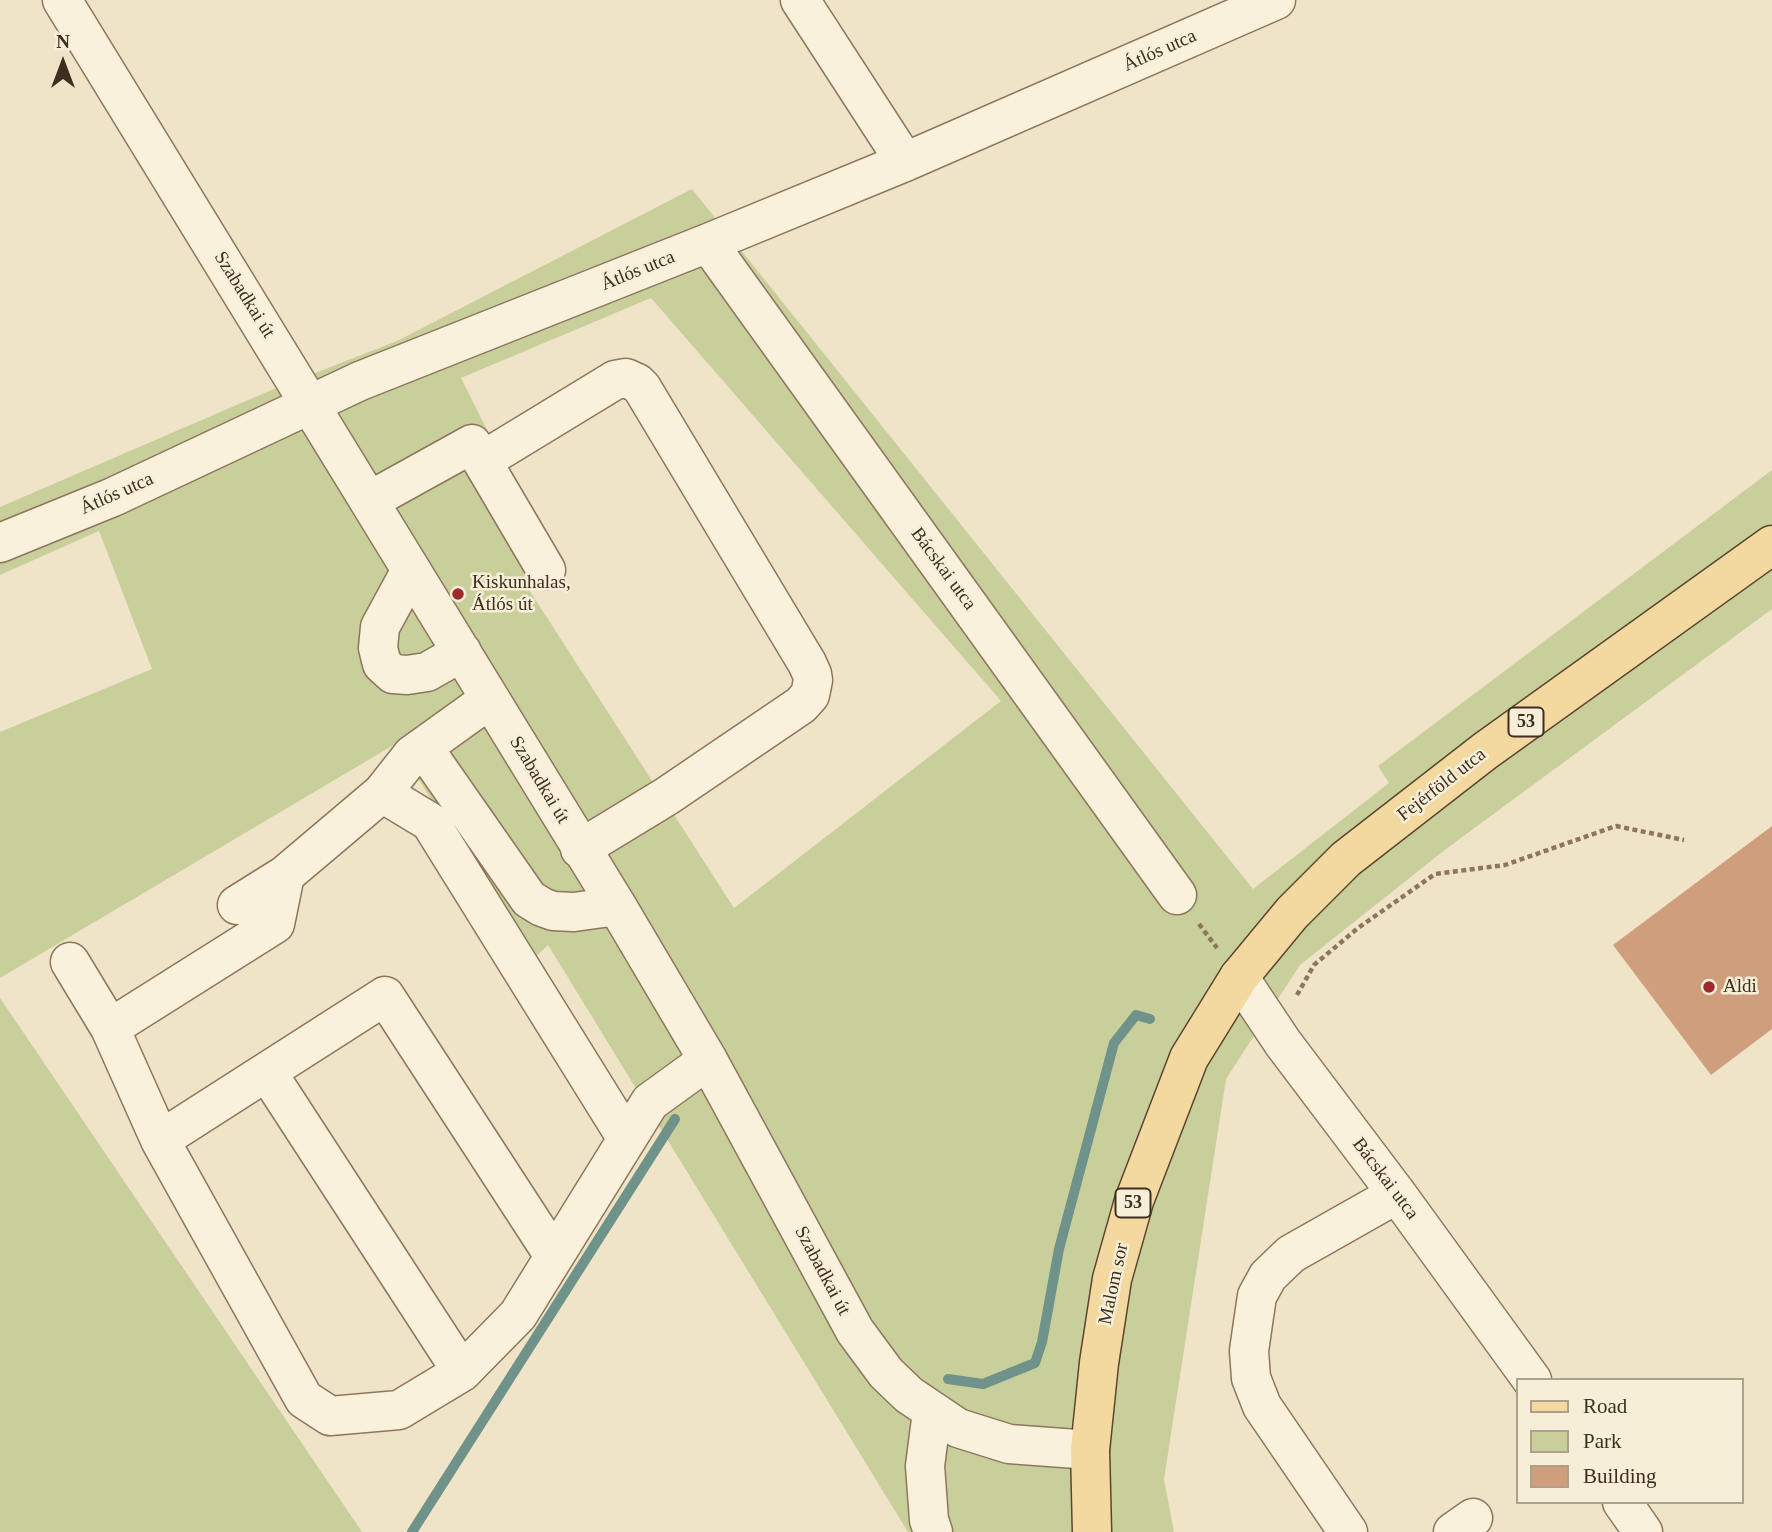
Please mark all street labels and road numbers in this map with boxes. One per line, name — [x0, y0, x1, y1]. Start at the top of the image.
street label: Átlós utca — [1120, 25, 1200, 77]
street label: Átlós utca — [598, 246, 678, 296]
street label: Szabadkai út — [208, 248, 280, 342]
street label: Átlós utca — [77, 468, 157, 520]
street label: Bácskai utca — [905, 523, 981, 615]
road number: 53 — [1508, 708, 1544, 736]
street label: Szabadkai út — [504, 732, 574, 828]
street label: Fejérföld utca — [1393, 743, 1491, 827]
street label: Bácskai utca — [1347, 1134, 1423, 1224]
road number: 53 — [1116, 1188, 1150, 1218]
street label: Szabadkai út — [789, 1223, 855, 1319]
street label: Malom sor — [1094, 1241, 1134, 1327]

